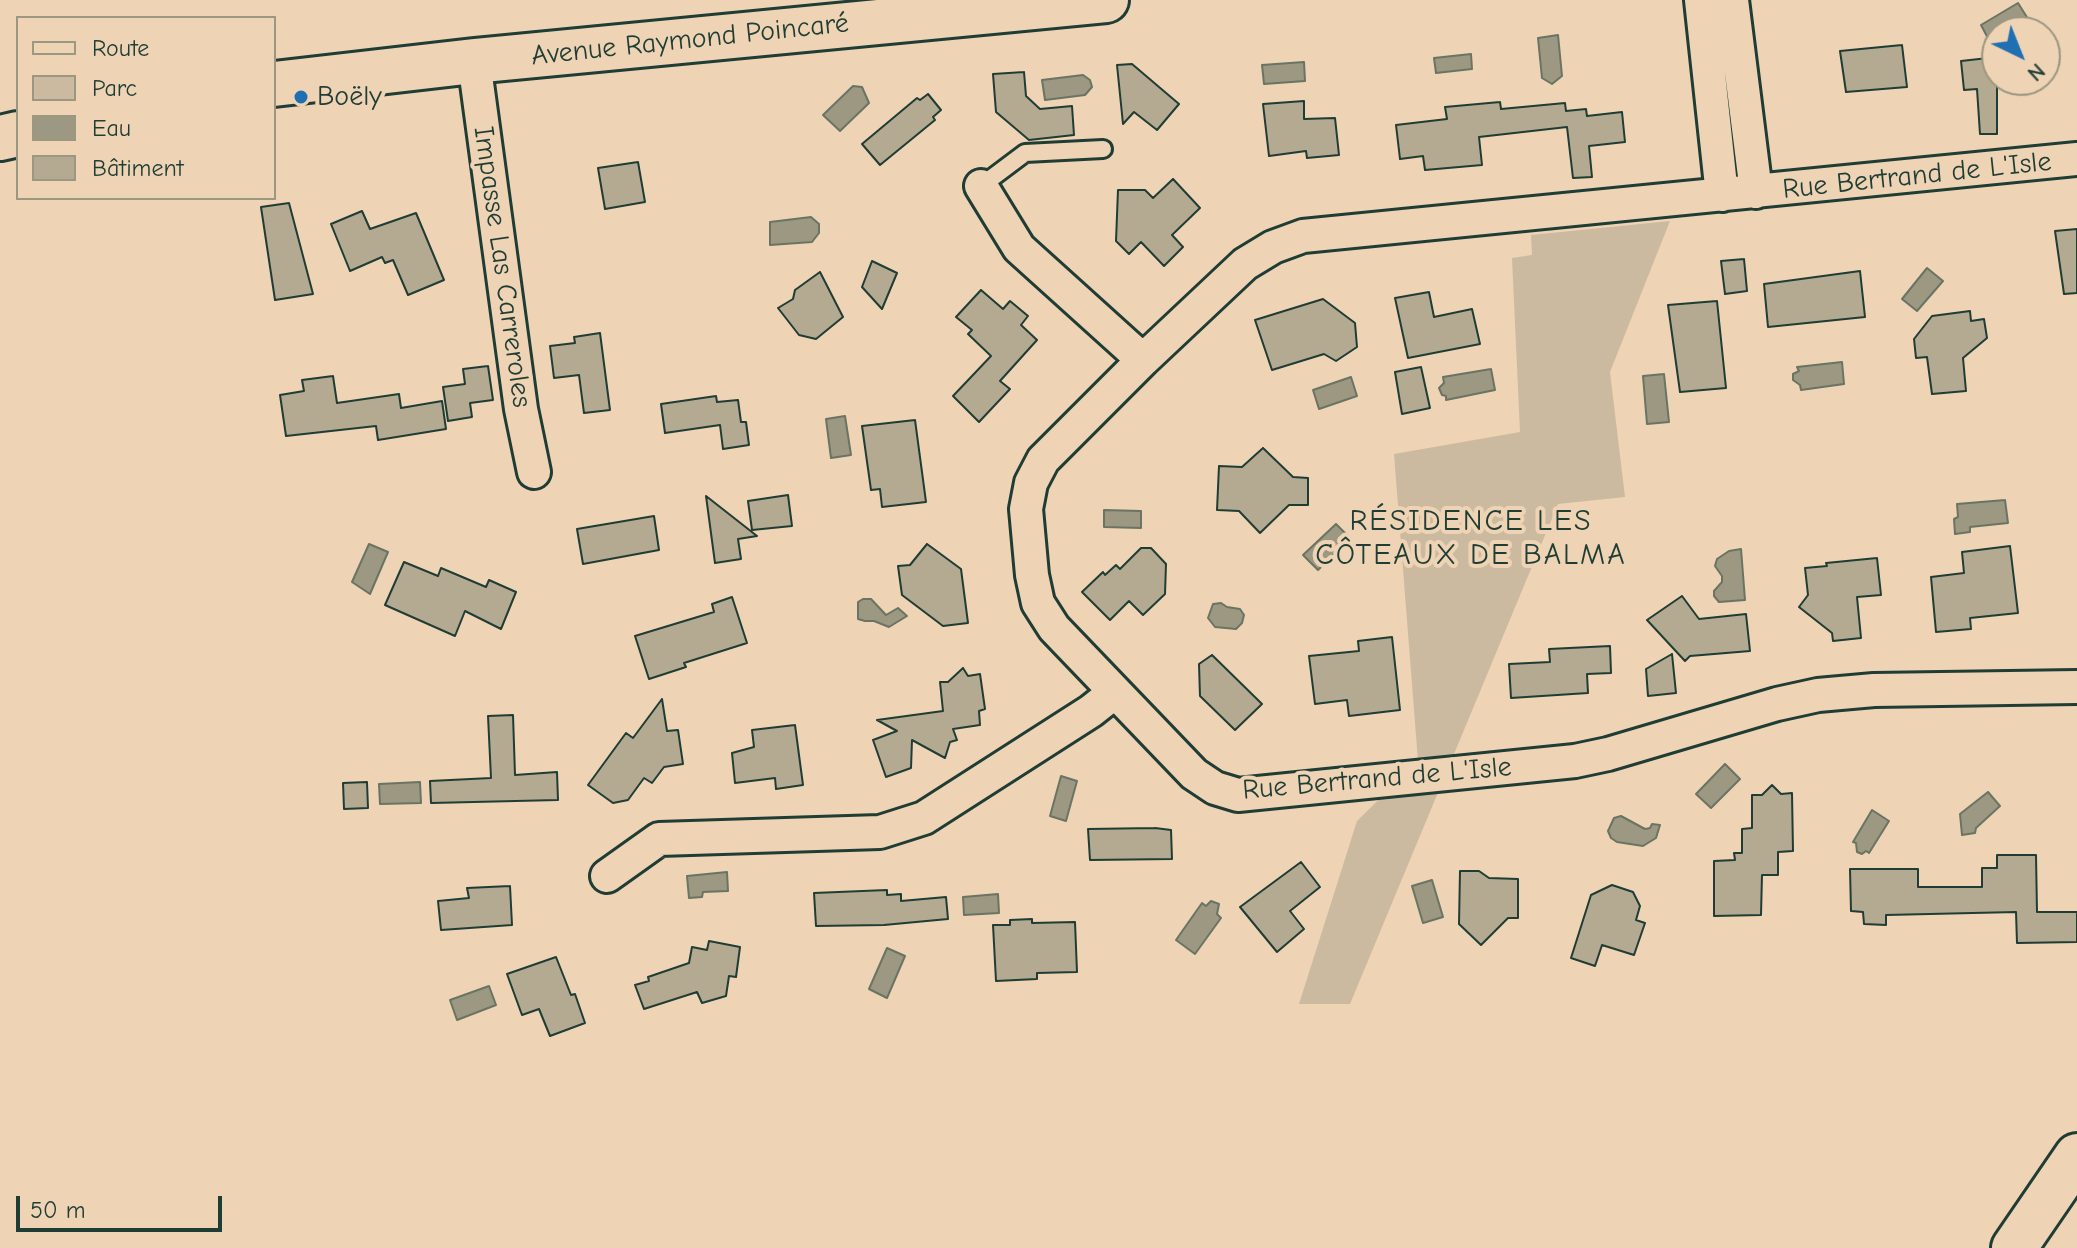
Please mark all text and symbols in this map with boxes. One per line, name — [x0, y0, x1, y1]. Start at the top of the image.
street label: Avenue Raymond Poincaré — [530, 7, 850, 73]
legend — [16, 16, 276, 200]
north arrow — [1981, 16, 2061, 96]
text: Route — [92, 34, 149, 62]
text: N — [2022, 58, 2050, 86]
text: Parc — [92, 74, 137, 102]
place label: Boëly — [317, 80, 382, 114]
marker: Boëly — [292, 88, 310, 106]
text: Eau — [92, 114, 131, 142]
street label: Impasse Las Carreroles — [466, 124, 538, 410]
street label: Rue Bertrand de L'Isle — [1781, 145, 2053, 207]
text: Bâtiment — [92, 154, 184, 182]
district label: RÉSIDENCE LES CÔTEAUX DE BALMA — [1315, 504, 1627, 574]
street label: Rue Bertrand de L'Isle — [1241, 750, 1513, 808]
scale bar — [20, 1180, 226, 1230]
text: 50 m — [30, 1196, 86, 1224]

